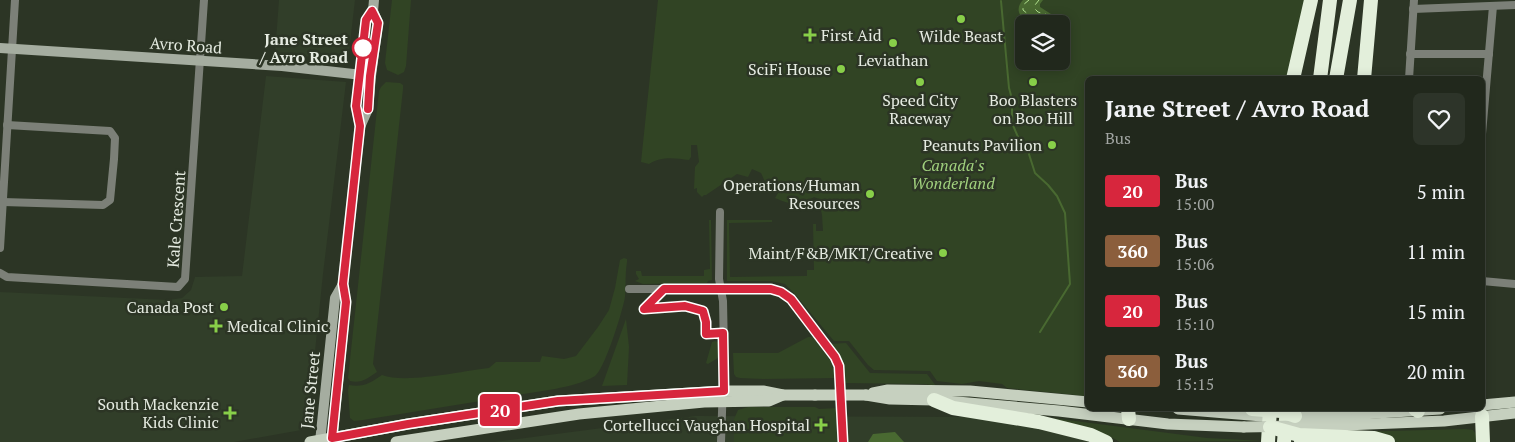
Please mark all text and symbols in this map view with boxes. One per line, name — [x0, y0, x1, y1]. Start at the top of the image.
marker: Wilde Beast — [955, 13, 967, 25]
map controls — [1015, 15, 1070, 70]
button: layers — [1015, 15, 1070, 70]
place label: First Aid — [821, 24, 882, 46]
place label: Wilde Beast — [919, 25, 1003, 47]
place label: Jane Street / Avro Road — [259, 28, 349, 68]
marker: First Aid — [803, 28, 817, 42]
street label: Avro Road — [149, 31, 223, 59]
marker: Jane Street / Avro Road — [352, 37, 374, 59]
marker: Leviathan — [887, 37, 899, 49]
place label: Leviathan — [858, 49, 929, 71]
place label: SciFi House — [748, 58, 831, 80]
marker: SciFi House — [835, 63, 847, 75]
marker: Speed City Raceway — [914, 76, 926, 88]
marker: Boo Blasters on Boo Hill — [1027, 76, 1039, 88]
place label: Speed City Raceway — [882, 89, 959, 129]
place label: Boo Blasters on Boo Hill — [989, 89, 1077, 129]
text: Jane Street / Avro Road — [1105, 92, 1369, 124]
button: heart — [1413, 93, 1465, 145]
text: Bus — [1105, 127, 1131, 149]
place label: Peanuts Pavilion — [923, 134, 1042, 156]
marker: Peanuts Pavilion — [1046, 139, 1058, 151]
park label: Canada's Wonderland — [911, 154, 995, 194]
text: Bus — [1175, 168, 1208, 193]
street label: Kale Crescent — [162, 170, 190, 268]
place label: Operations/Human Resources — [723, 174, 860, 214]
text: 20 — [1122, 179, 1143, 203]
text: 5 min — [1417, 179, 1465, 204]
marker: Operations/Human Resources — [864, 188, 876, 200]
text: 15:00 — [1175, 193, 1214, 215]
text: Bus — [1175, 228, 1208, 253]
text: 360 — [1117, 239, 1148, 263]
text: 11 min — [1407, 239, 1465, 264]
place label: Maint/F&B/MKT/Creative — [749, 242, 933, 264]
marker: Maint/F&B/MKT/Creative — [937, 247, 949, 259]
text: 15:06 — [1175, 253, 1214, 275]
text: Bus — [1175, 288, 1208, 313]
place label: Canada Post — [126, 296, 214, 318]
text: 20 — [1122, 299, 1143, 323]
text: 15 min — [1407, 299, 1465, 324]
marker: Canada Post — [218, 301, 230, 313]
text: 15:10 — [1175, 313, 1214, 335]
place label: Medical Clinic — [227, 315, 329, 337]
marker: Medical Clinic — [209, 319, 223, 333]
text: Bus — [1175, 348, 1208, 373]
street label: Jane Street — [295, 350, 325, 430]
text: 360 — [1117, 359, 1148, 383]
text: 20 min — [1407, 359, 1465, 384]
text: 15:15 — [1175, 373, 1214, 395]
place label: South Mackenzie Kids Clinic — [97, 393, 219, 433]
line badge: 20 — [478, 394, 522, 426]
text: 20 — [490, 398, 510, 422]
marker: South Mackenzie Kids Clinic — [223, 406, 237, 420]
place label: Cortellucci Vaughan Hospital — [603, 414, 810, 436]
marker: Cortellucci Vaughan Hospital — [814, 418, 828, 432]

